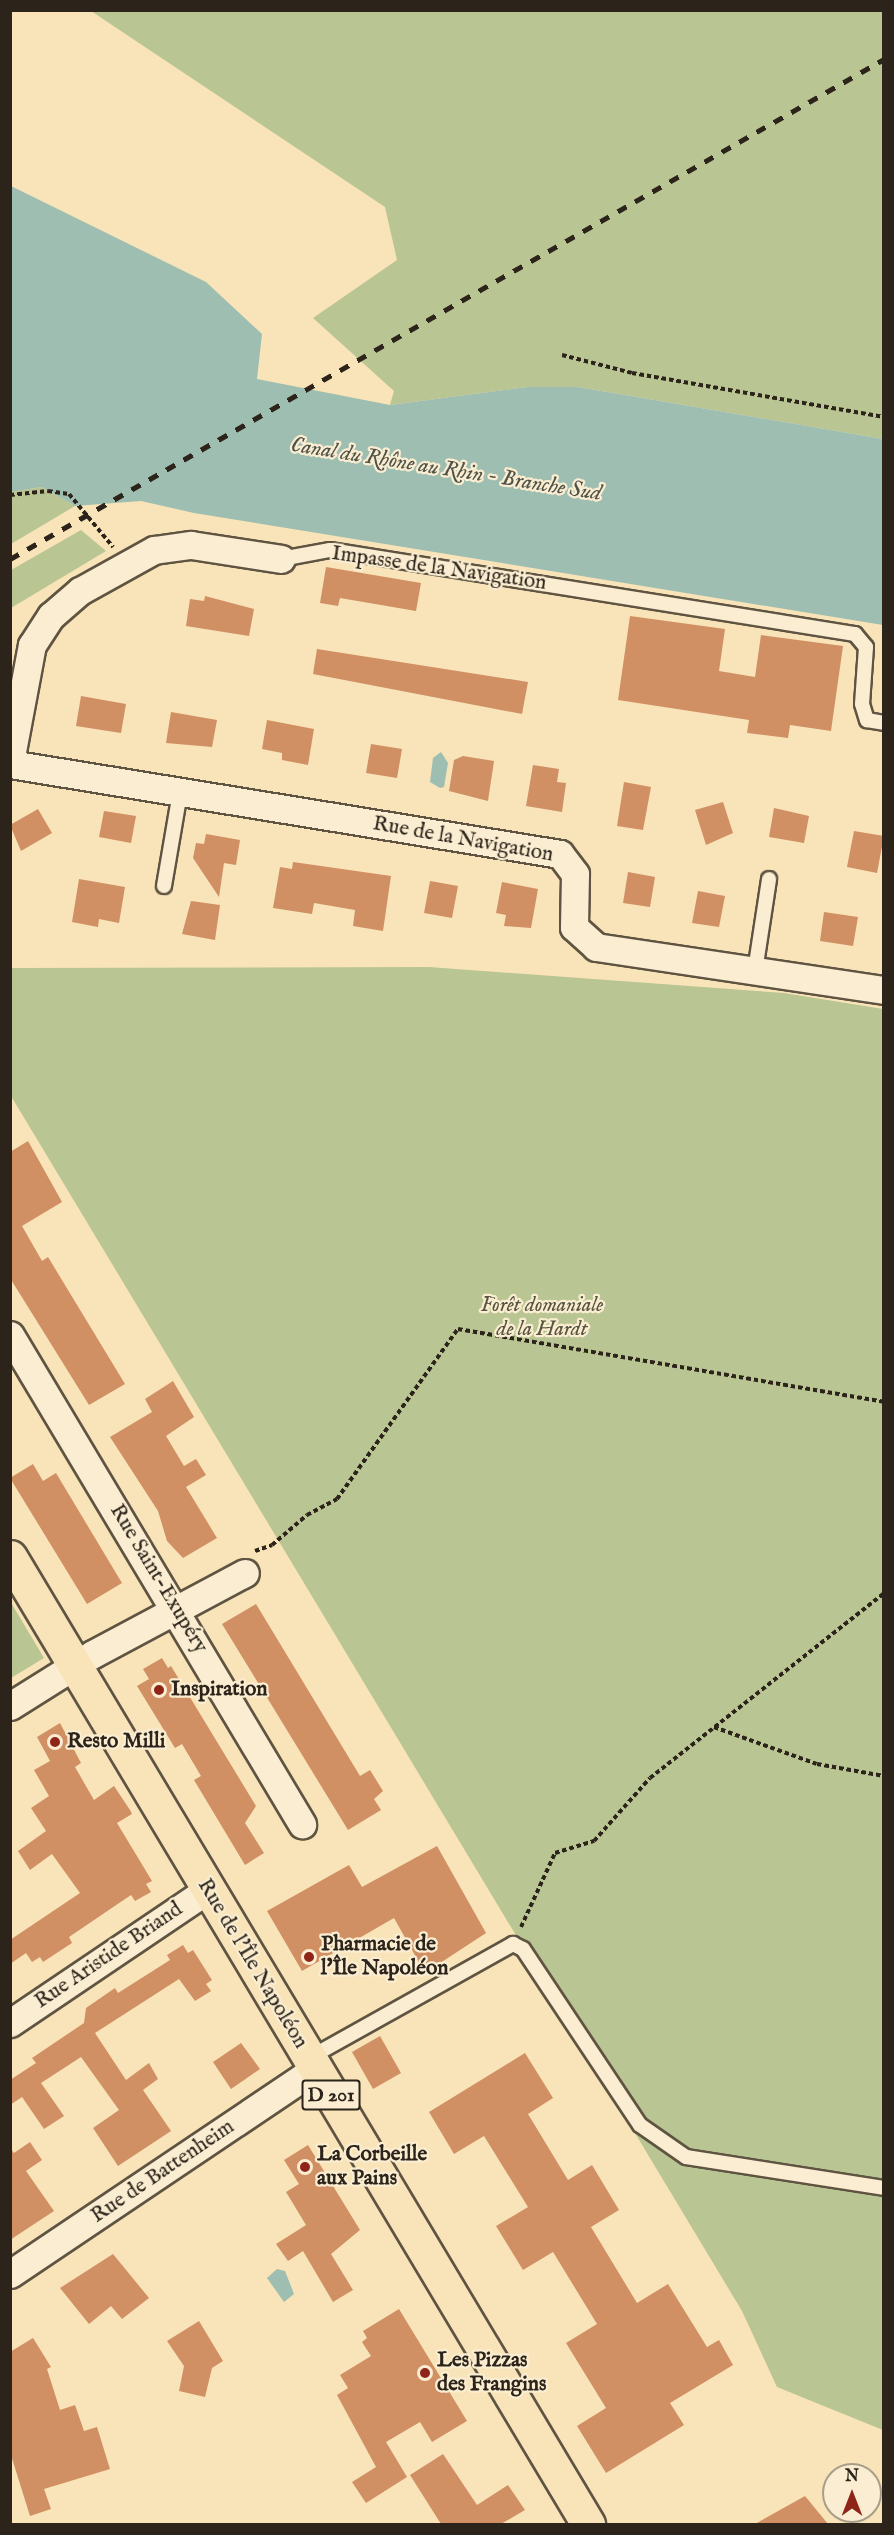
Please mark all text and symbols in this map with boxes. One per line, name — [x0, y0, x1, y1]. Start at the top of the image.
water label: Canal du Rhône au Rhin - Branche Sud — [289, 432, 603, 508]
street label: Impasse de la Navigation — [330, 541, 548, 597]
street label: Rue de la Navigation — [371, 812, 555, 868]
park label: Forêt domaniale de la Hardt — [481, 1293, 603, 1343]
street label: Rue Saint-Exupéry — [104, 1500, 212, 1658]
place label: Inspiration — [171, 1677, 267, 1703]
marker: Inspiration — [152, 1683, 166, 1697]
place label: Resto Milli — [67, 1729, 165, 1755]
marker: Resto Milli — [48, 1735, 62, 1749]
street label: Rue de l'Île Napoléon — [191, 1874, 313, 2054]
street label: Rue Aristide Briand — [30, 1897, 188, 2015]
place label: Pharmacie de l'Île Napoléon — [321, 1932, 448, 1982]
marker: Pharmacie de l'Île Napoléon — [302, 1950, 316, 1964]
road number: D 201 — [301, 2078, 361, 2112]
street label: Rue de Battenheim — [87, 2115, 239, 2229]
place label: La Corbeille aux Pains — [317, 2142, 427, 2192]
marker: La Corbeille aux Pains — [298, 2160, 312, 2174]
place label: Les Pizzas des Frangins — [437, 2348, 546, 2398]
marker: Les Pizzas des Frangins — [418, 2366, 432, 2380]
north arrow — [822, 2463, 882, 2523]
text: N — [845, 2467, 859, 2487]

